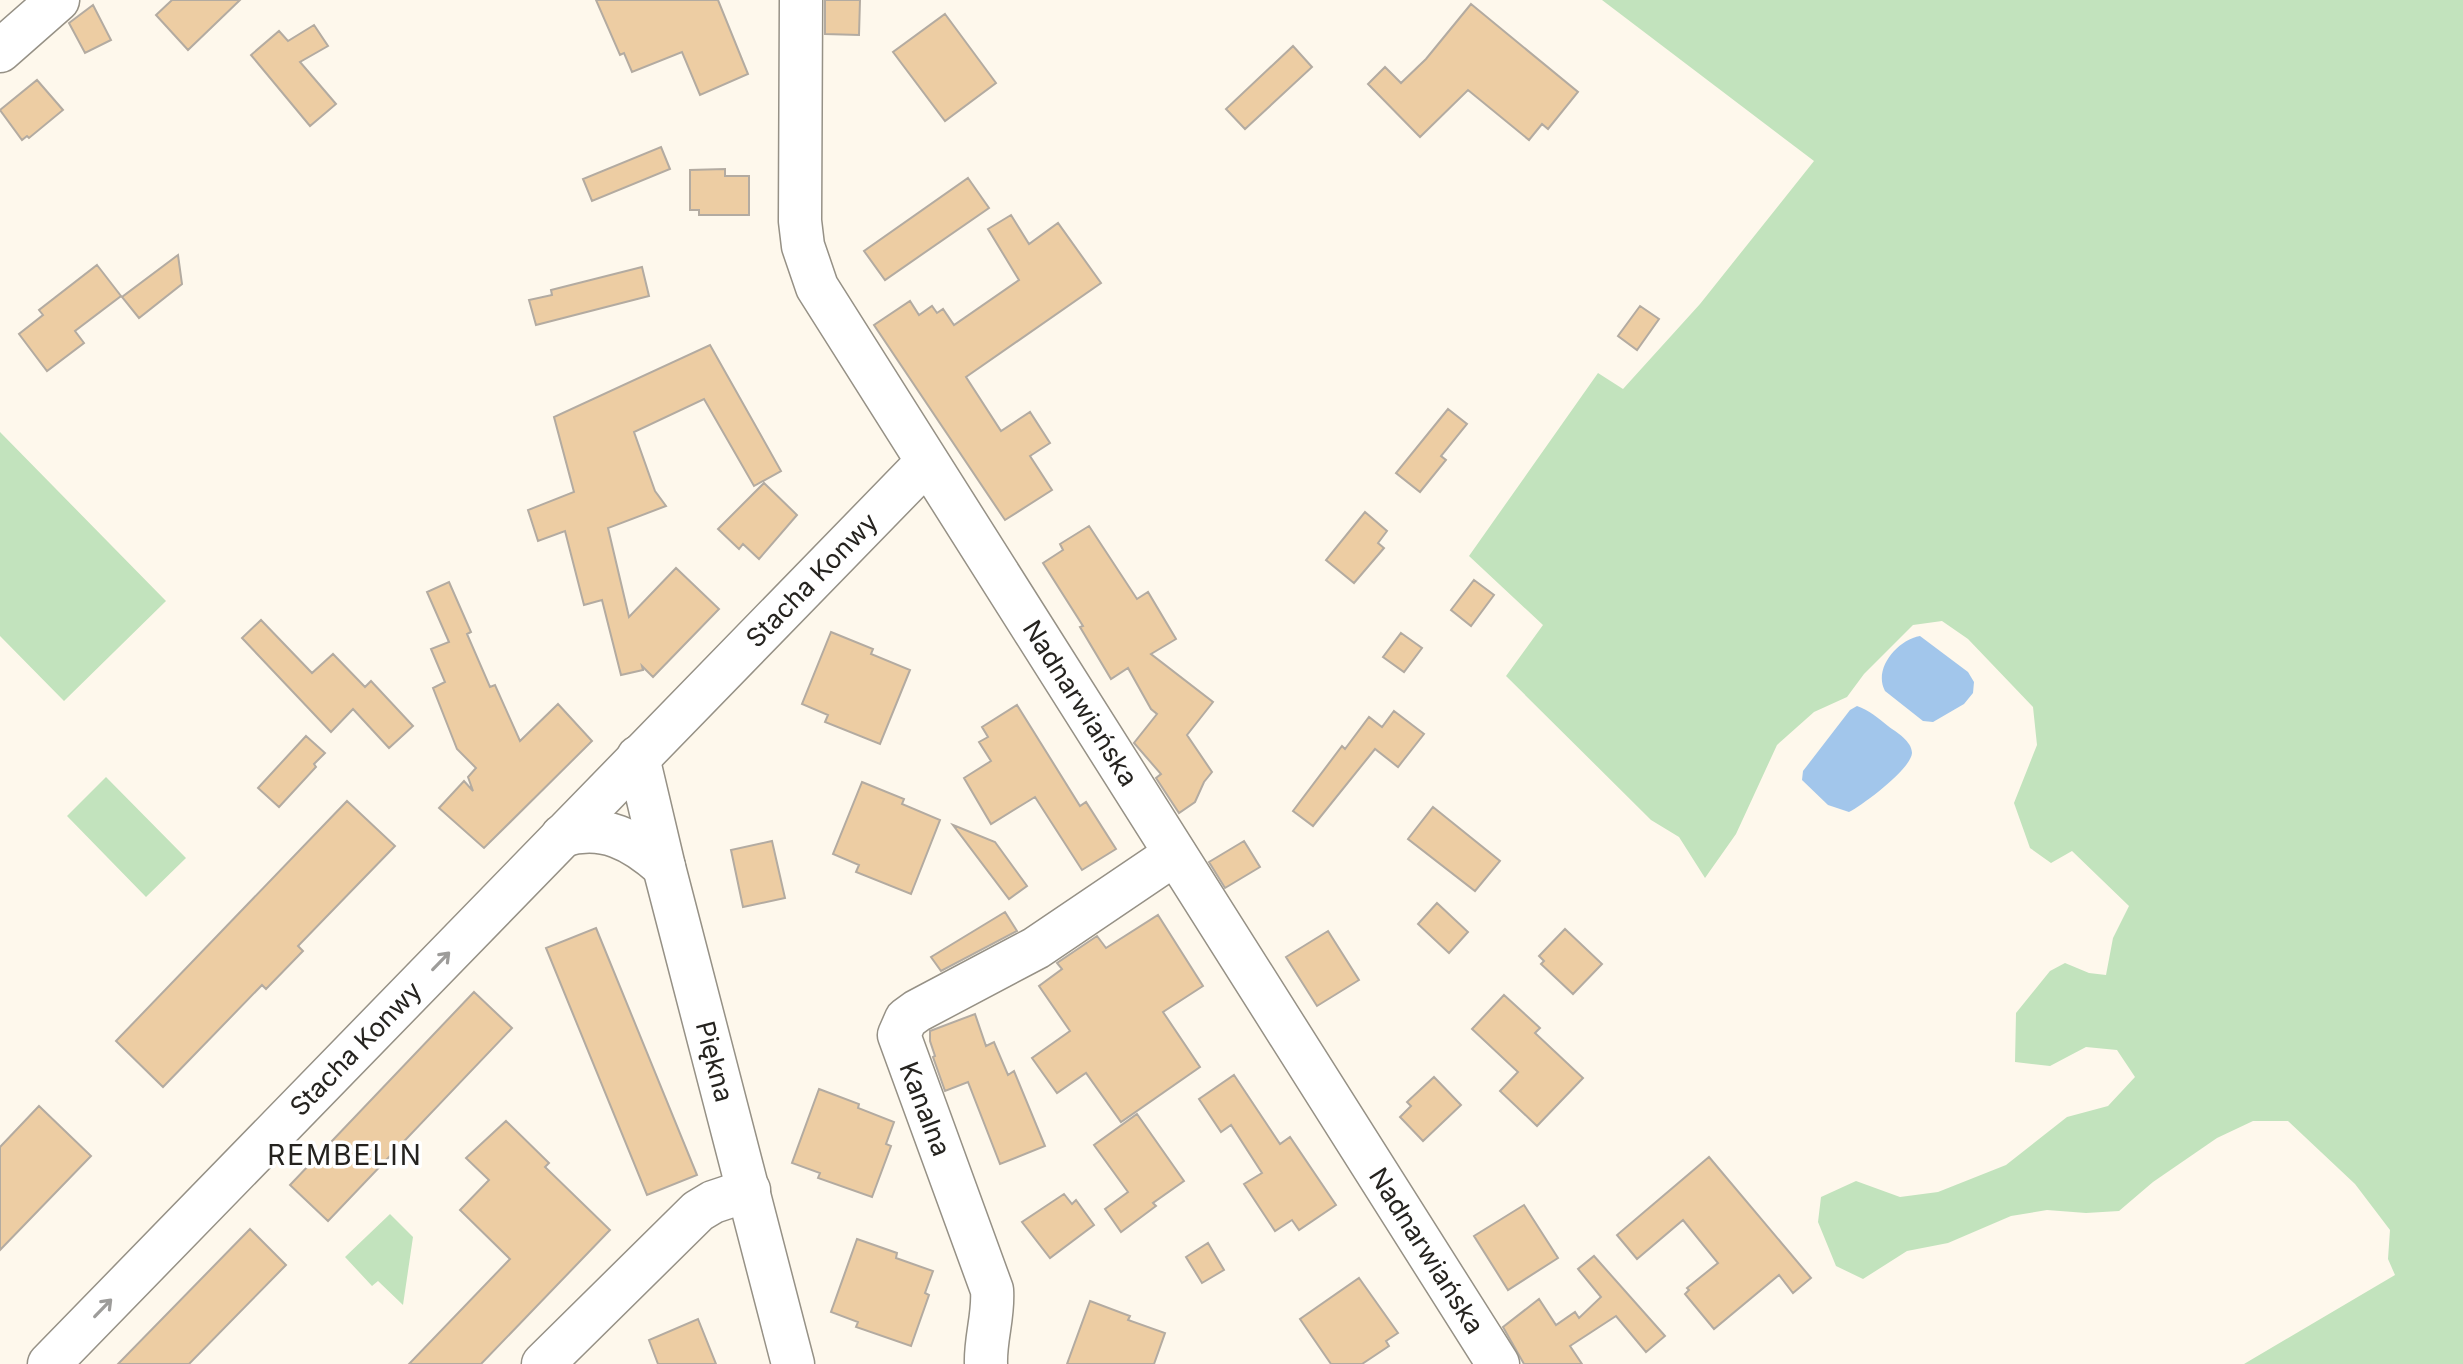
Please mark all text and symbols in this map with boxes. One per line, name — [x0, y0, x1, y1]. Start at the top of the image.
street label: Stacha Konwy — [739, 506, 884, 653]
street label: Nadnarwiańska — [1017, 614, 1145, 792]
one-way arrow — [431, 951, 450, 971]
street label: Stacha Konwy — [283, 975, 428, 1122]
street label: Piękna — [690, 1018, 740, 1105]
street label: Kanalna — [893, 1057, 958, 1160]
district label: REMBELIN — [267, 1138, 423, 1172]
street label: Nadnarwiańska — [1363, 1162, 1491, 1339]
one-way arrow — [94, 1298, 113, 1318]

